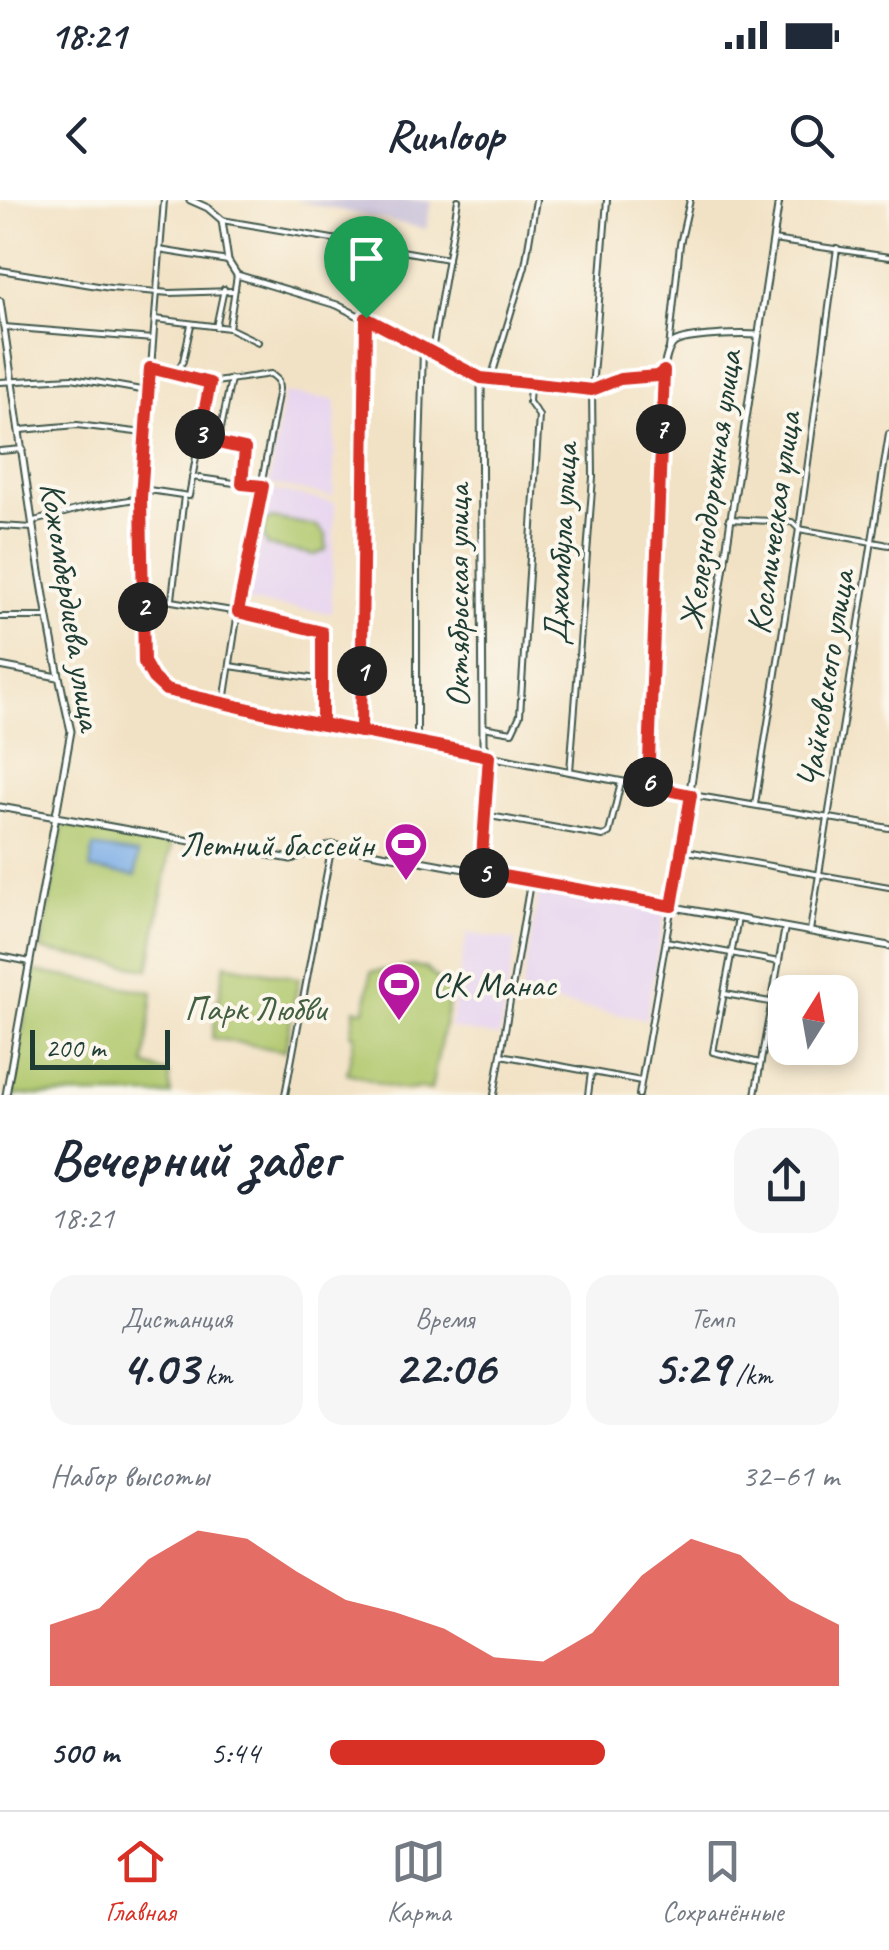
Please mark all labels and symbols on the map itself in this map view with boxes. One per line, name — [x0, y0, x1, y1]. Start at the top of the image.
pin — [324, 216, 409, 319]
street label: Железнодорожная улица — [669, 345, 753, 633]
pin: 7 — [636, 404, 686, 454]
street label: Космическая улица — [736, 407, 812, 637]
pin: 3 — [175, 409, 225, 459]
street label: Джамбула улица — [533, 439, 588, 646]
street label: Кожомбердиева улица — [30, 479, 114, 736]
street label: Октябрьская улица — [435, 482, 480, 708]
street label: Чайковского улица — [786, 564, 865, 791]
pin: 2 — [118, 582, 168, 632]
pin: 1 — [337, 646, 387, 696]
pin: 6 — [623, 757, 673, 807]
sports icon: Летний бассейн — [383, 821, 429, 882]
place label: Летний бассейн — [180, 822, 377, 867]
pin: 5 — [459, 848, 509, 898]
sports icon: СК Манас — [376, 961, 422, 1022]
place label: СК Манас — [432, 962, 558, 1007]
north arrow — [768, 975, 858, 1065]
park label: Парк Любви — [184, 986, 329, 1031]
scale bar — [30, 1025, 170, 1070]

